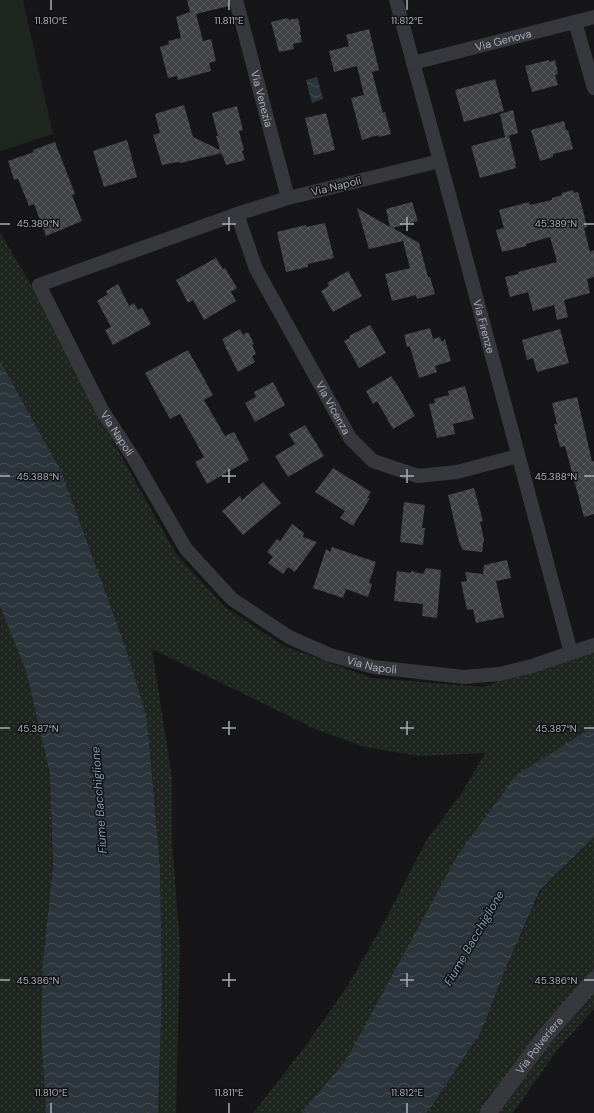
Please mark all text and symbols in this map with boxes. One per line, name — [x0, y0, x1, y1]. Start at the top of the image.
text: 11.810°E — [34, 14, 68, 27]
text: 11.811°E — [214, 14, 244, 27]
text: 11.812°E — [391, 14, 423, 27]
street label: Via Genova — [473, 26, 533, 54]
street label: Via Venezia — [248, 69, 276, 129]
street label: Via Napoli — [310, 173, 362, 199]
text: 45.389°N — [17, 217, 59, 230]
text: 45.389°N — [535, 217, 577, 230]
street label: Via Firenze — [470, 298, 498, 355]
street label: Via Vicenza — [313, 379, 354, 437]
street label: Via Napoli — [97, 408, 137, 458]
text: 45.388°N — [17, 470, 59, 483]
text: 45.388°N — [535, 470, 577, 483]
street label: Via Napoli — [345, 653, 398, 676]
text: 45.387°N — [17, 722, 59, 735]
text: 45.387°N — [535, 722, 577, 735]
water label: Fiume Bacchiglione — [87, 746, 111, 854]
water label: Fiume Bacchiglione — [440, 887, 508, 989]
text: 45.386°N — [17, 974, 59, 987]
text: 45.386°N — [535, 974, 577, 987]
street label: Via Polveriera — [513, 1014, 566, 1077]
text: 11.810°E — [34, 1086, 68, 1099]
text: 11.811°E — [214, 1086, 244, 1099]
text: 11.812°E — [391, 1086, 423, 1099]

